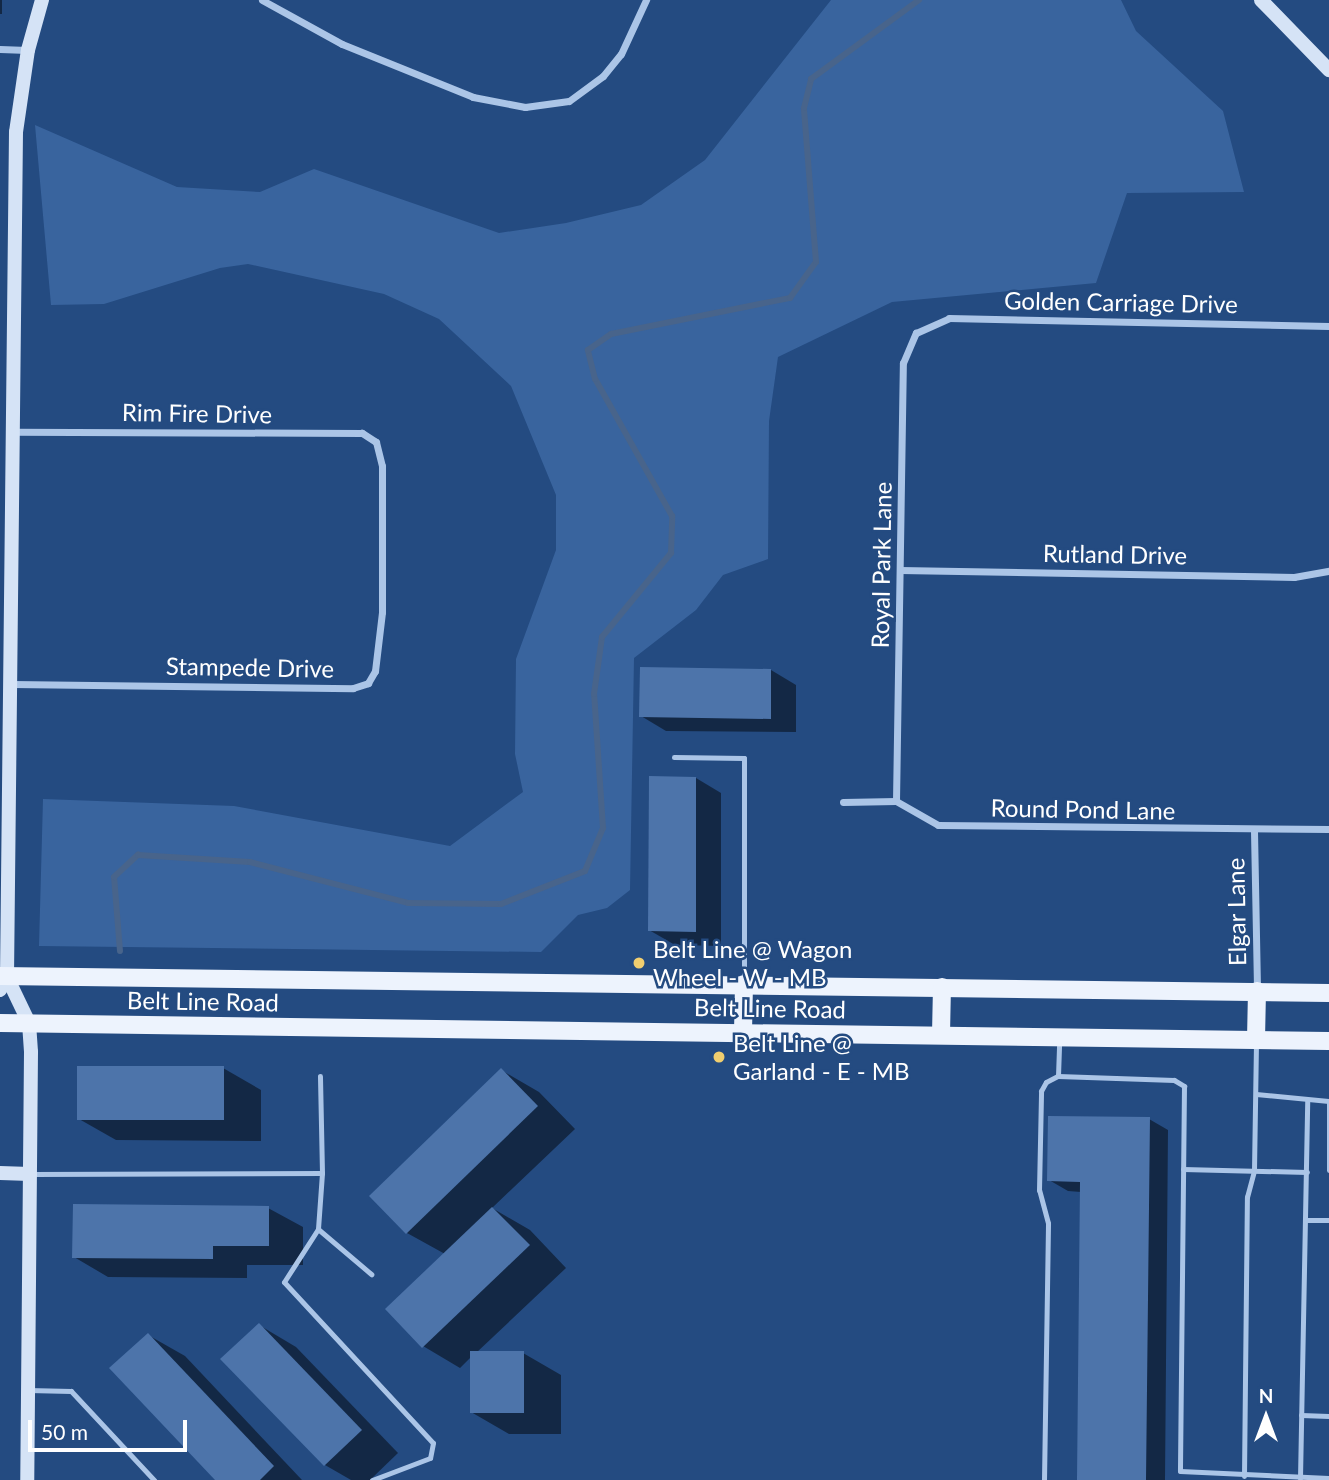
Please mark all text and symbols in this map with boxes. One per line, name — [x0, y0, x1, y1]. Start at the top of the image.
street label: Golden Carriage Drive — [1004, 286, 1238, 318]
street label: Rim Fire Drive — [122, 397, 272, 429]
street label: Royal Park Lane — [865, 481, 897, 649]
street label: Rutland Drive — [1043, 538, 1187, 570]
street label: Stampede Drive — [166, 651, 334, 683]
street label: Round Pond Lane — [990, 793, 1176, 825]
street label: Elgar Lane — [1221, 857, 1251, 967]
place label: Belt Line @ Wagon Wheel - W - MB — [653, 935, 853, 991]
marker: Belt Line @ Wagon Wheel - W - MB — [631, 955, 647, 971]
street label: Belt Line Road — [127, 985, 279, 1017]
street label: Belt Line Road — [694, 992, 846, 1024]
place label: Belt Line @ Garland - E - MB — [733, 1029, 910, 1085]
marker: Belt Line @ Garland - E - MB — [711, 1049, 727, 1065]
north arrow — [1231, 1382, 1301, 1452]
text: N — [1259, 1384, 1273, 1407]
scale bar — [32, 1406, 191, 1450]
text: 50 m — [41, 1419, 88, 1444]

